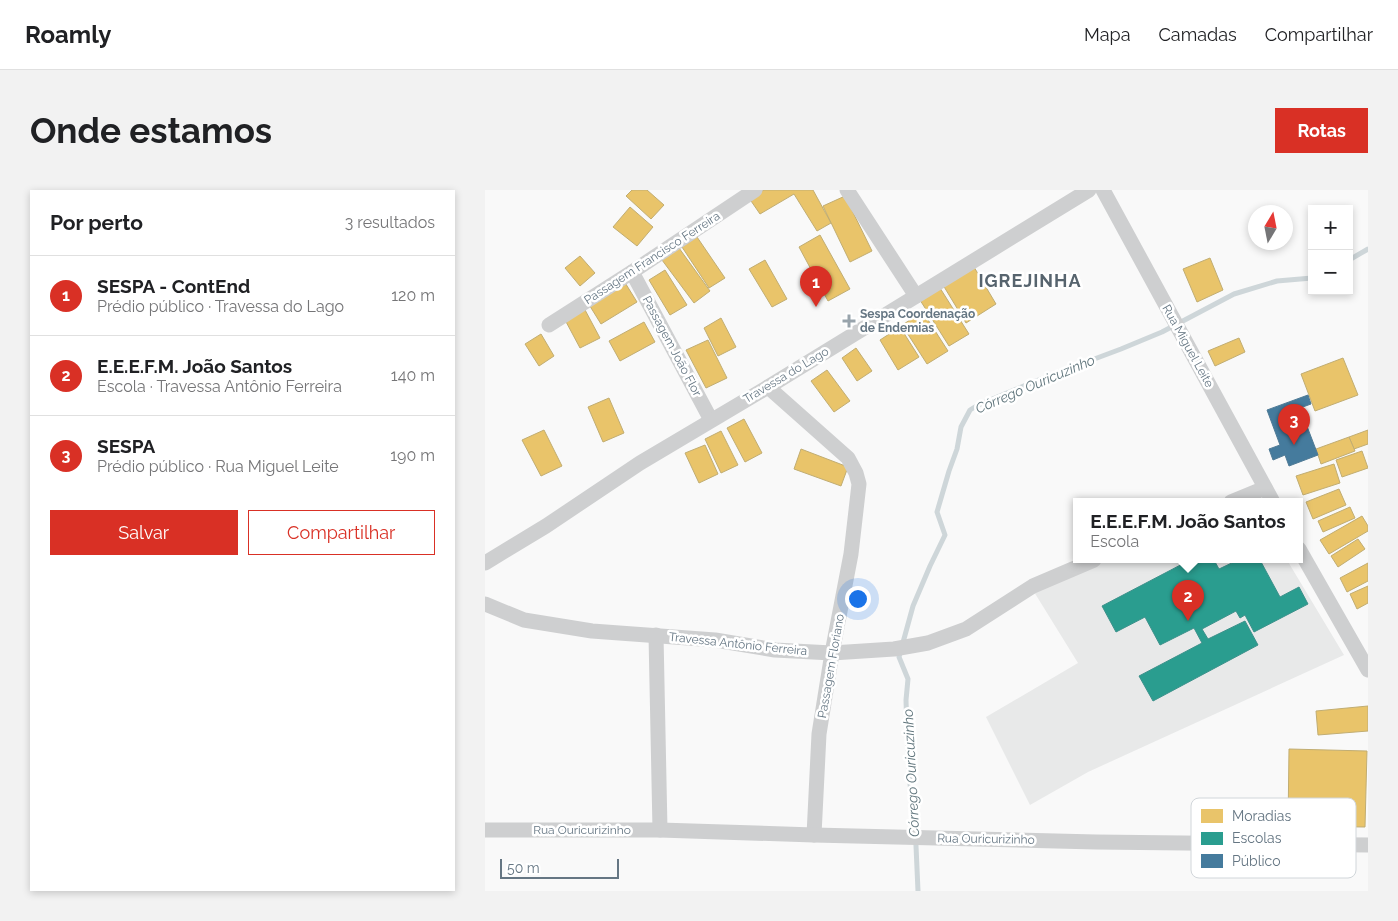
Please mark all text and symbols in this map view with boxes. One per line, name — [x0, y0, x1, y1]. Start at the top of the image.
text: Roamly — [25, 20, 111, 49]
text: Mapa — [1084, 24, 1130, 45]
text: Camadas — [1158, 24, 1237, 45]
text: Compartilhar — [1265, 24, 1373, 45]
button: Rotas — [1275, 108, 1368, 153]
text: Onde estamos — [30, 110, 272, 151]
north arrow — [1248, 205, 1293, 250]
map controls — [1308, 205, 1353, 295]
button: + — [1308, 205, 1353, 250]
street label: Passagem Francisco Ferreira — [582, 209, 722, 307]
text: Por perto — [50, 210, 143, 235]
text: 3 resultados — [345, 213, 435, 232]
button: − — [1308, 250, 1353, 295]
pin: 1 — [800, 266, 832, 307]
district label: IGREJINHA — [978, 270, 1082, 291]
text: SESPA - ContEnd — [97, 275, 250, 297]
text: 1 — [62, 286, 70, 305]
text: 120 m — [391, 286, 435, 305]
street label: Passagem João Flor — [640, 293, 705, 399]
text: Prédio público · Travessa do Lago — [97, 297, 344, 316]
street label: Rua Miguel Leite — [1159, 302, 1217, 390]
place label: Sespa Coordenação de Endemias — [860, 307, 975, 335]
marker: Sespa Coordenação de Endemias — [842, 314, 856, 328]
street label: Travessa do Lago — [741, 344, 831, 406]
water label: Córrego Ouricuzinho — [973, 352, 1097, 416]
text: E.E.E.F.M. João Santos — [97, 355, 292, 377]
text: 2 — [61, 366, 71, 385]
text: 140 m — [391, 366, 435, 385]
text: Escola · Travessa Antônio Ferreira — [97, 377, 342, 396]
pin: 3 — [1278, 404, 1310, 445]
text: SESPA — [97, 435, 155, 457]
text: 3 — [62, 446, 70, 465]
text: 190 m — [390, 446, 435, 465]
text: Prédio público · Rua Miguel Leite — [97, 457, 339, 476]
popup — [1073, 498, 1303, 563]
button: Salvar — [50, 510, 238, 555]
button: Compartilhar — [248, 510, 435, 555]
text: E.E.E.F.M. João Santos — [1090, 510, 1286, 532]
text: Escola — [1090, 532, 1139, 551]
pin: 2 — [1172, 580, 1204, 621]
your location — [845, 586, 871, 612]
street label: Passagem Floriano — [815, 613, 847, 719]
street label: Travessa Antônio Ferreira — [668, 630, 808, 658]
water label: Córrego Ouricuzinho — [900, 709, 922, 837]
legend — [1191, 798, 1356, 878]
text: Moradias — [1232, 808, 1291, 824]
street label: Rua Ouricurizinho — [533, 823, 631, 837]
text: Escolas — [1232, 830, 1282, 846]
street label: Rua Ouricurizinho — [937, 831, 1035, 847]
text: Público — [1232, 853, 1280, 869]
scale bar — [500, 856, 619, 879]
text: 50 m — [507, 860, 540, 876]

